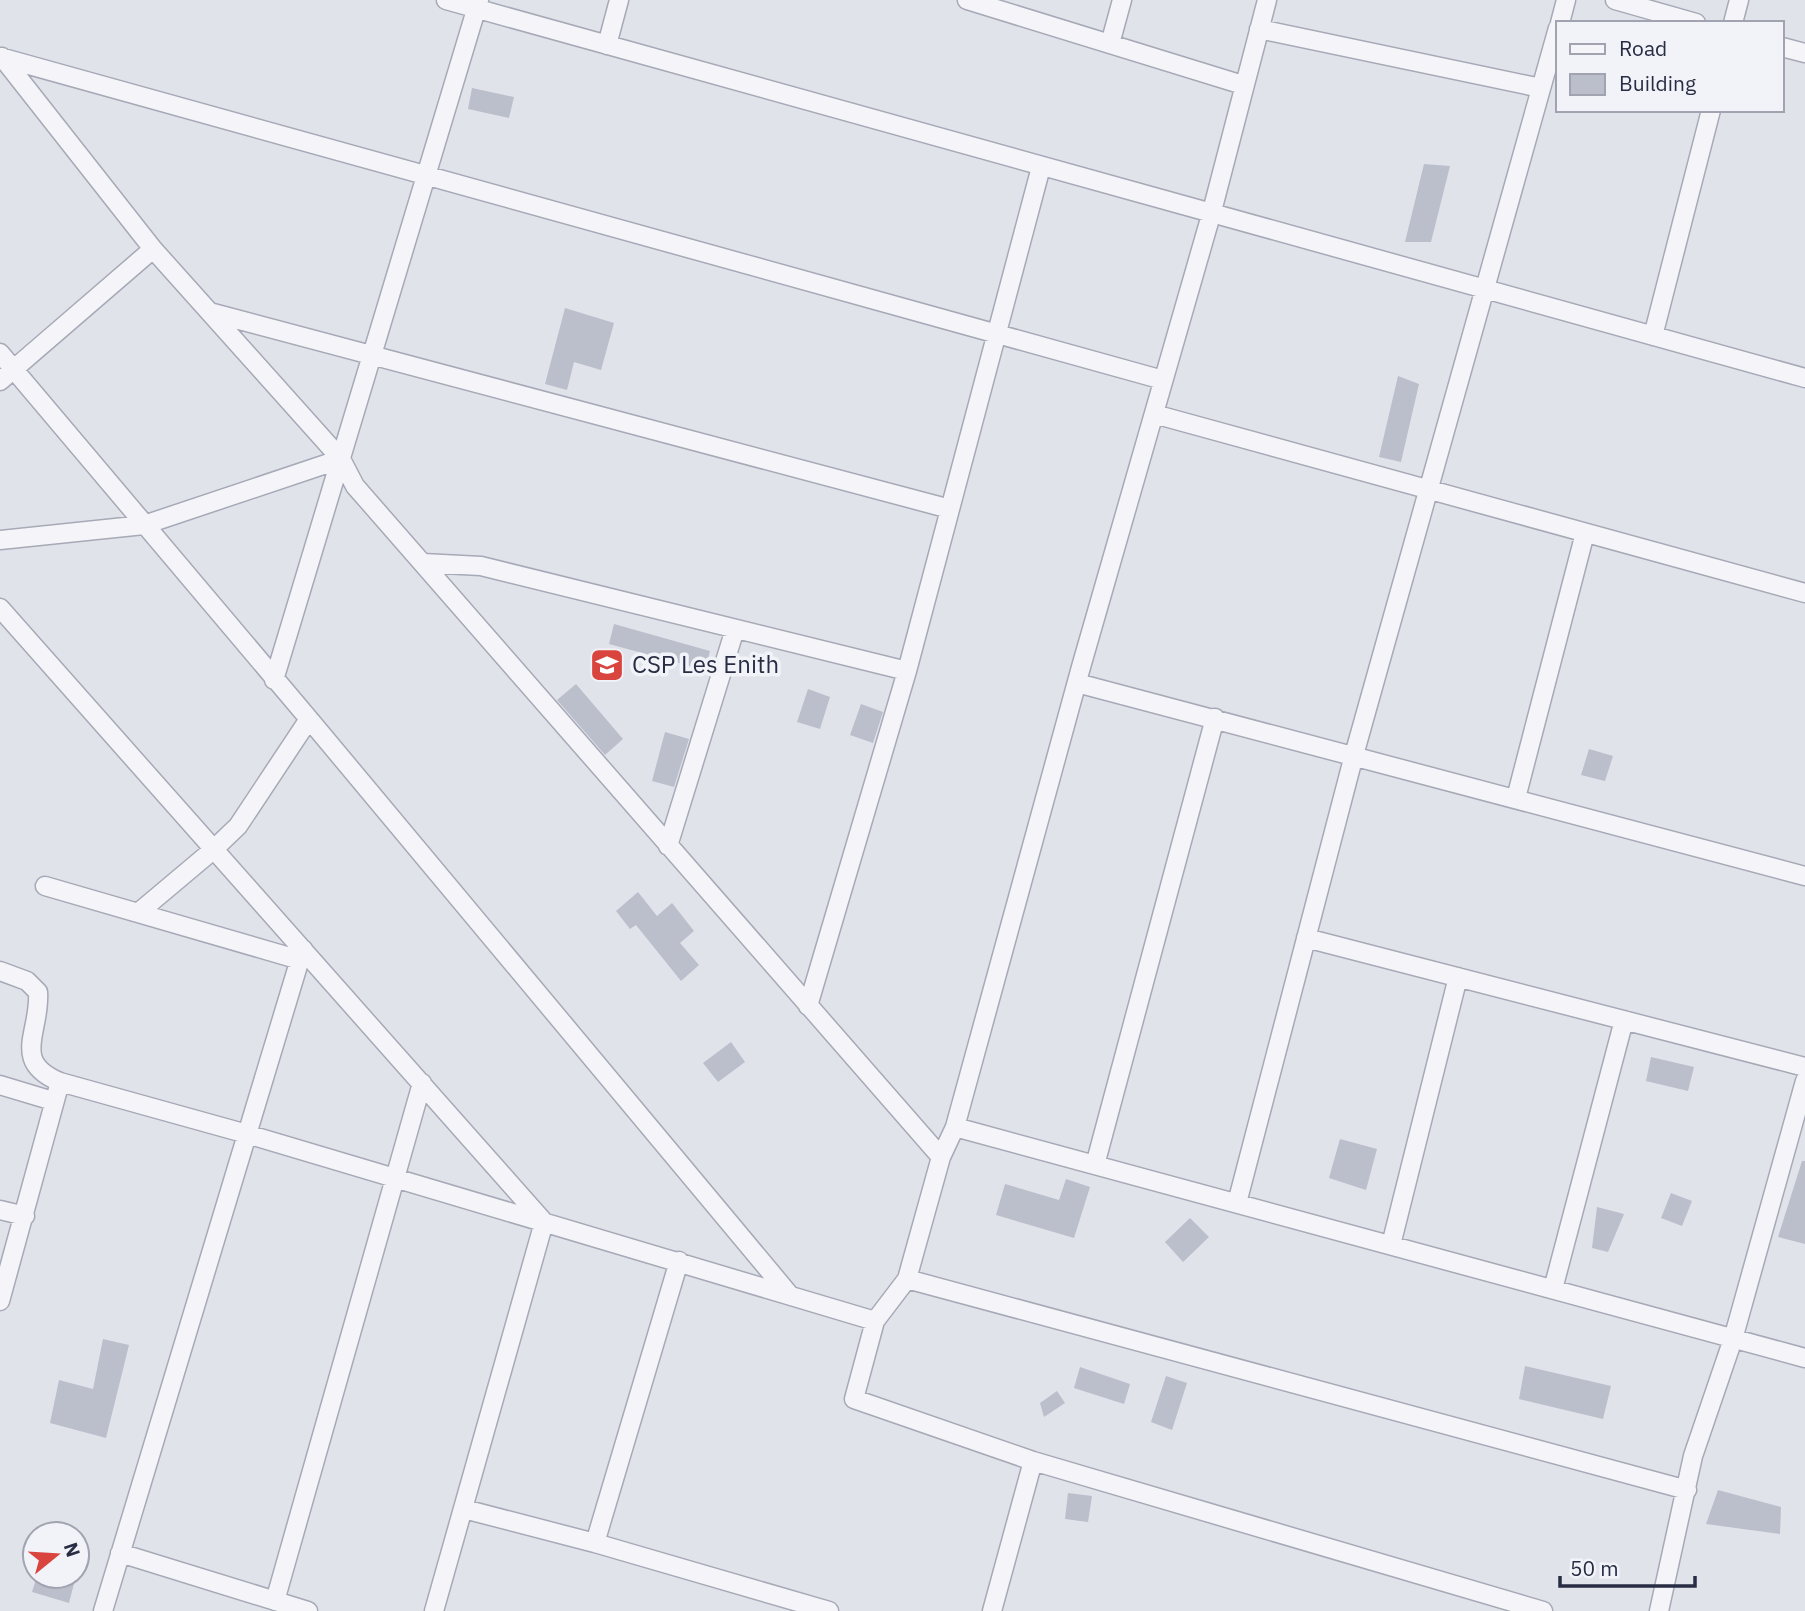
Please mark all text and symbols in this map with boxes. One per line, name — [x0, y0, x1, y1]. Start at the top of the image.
legend — [1556, 21, 1784, 112]
text: Road — [1619, 34, 1667, 62]
text: Building — [1619, 69, 1696, 97]
school or university icon: CSP Les Enith — [588, 646, 626, 684]
place label: CSP Les Enith — [632, 648, 779, 680]
north arrow — [21, 1520, 91, 1590]
text: N — [59, 1539, 86, 1560]
scale bar — [1560, 1544, 1695, 1588]
text: 50 m — [1570, 1554, 1619, 1582]

